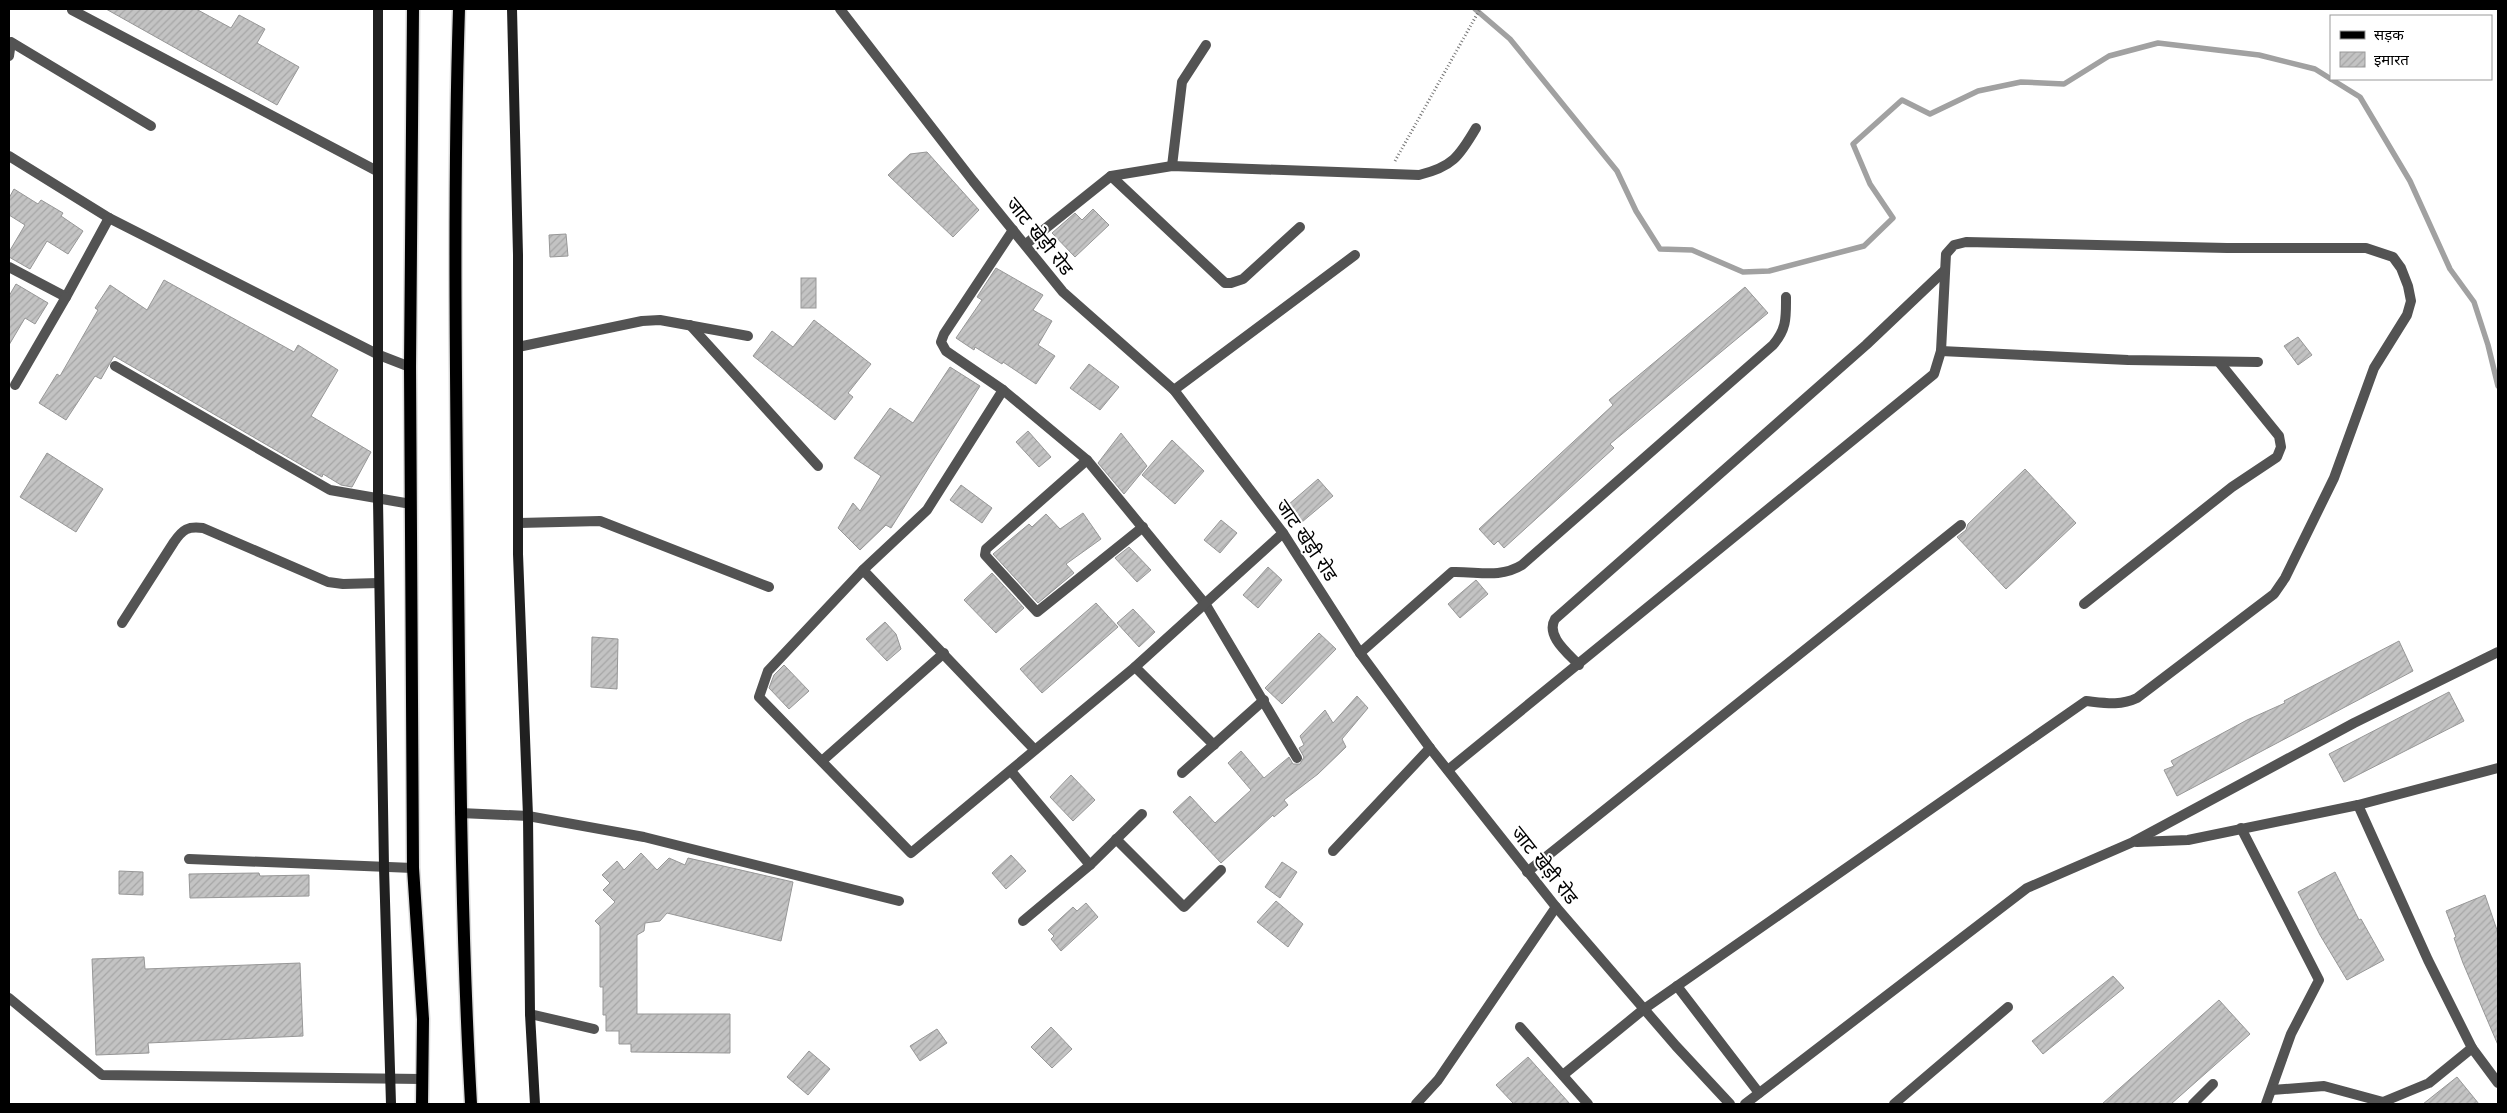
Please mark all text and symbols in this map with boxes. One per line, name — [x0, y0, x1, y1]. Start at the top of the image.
legend — [2330, 15, 2492, 80]
text: सड़क — [2374, 24, 2404, 46]
text: इमारत — [2374, 49, 2409, 71]
street label: जाट खेड़ी रोड — [1000, 191, 1080, 282]
street label: जाट खेड़ी रोड — [1269, 494, 1344, 587]
street label: जाट खेड़ी रोड — [1505, 820, 1585, 911]

